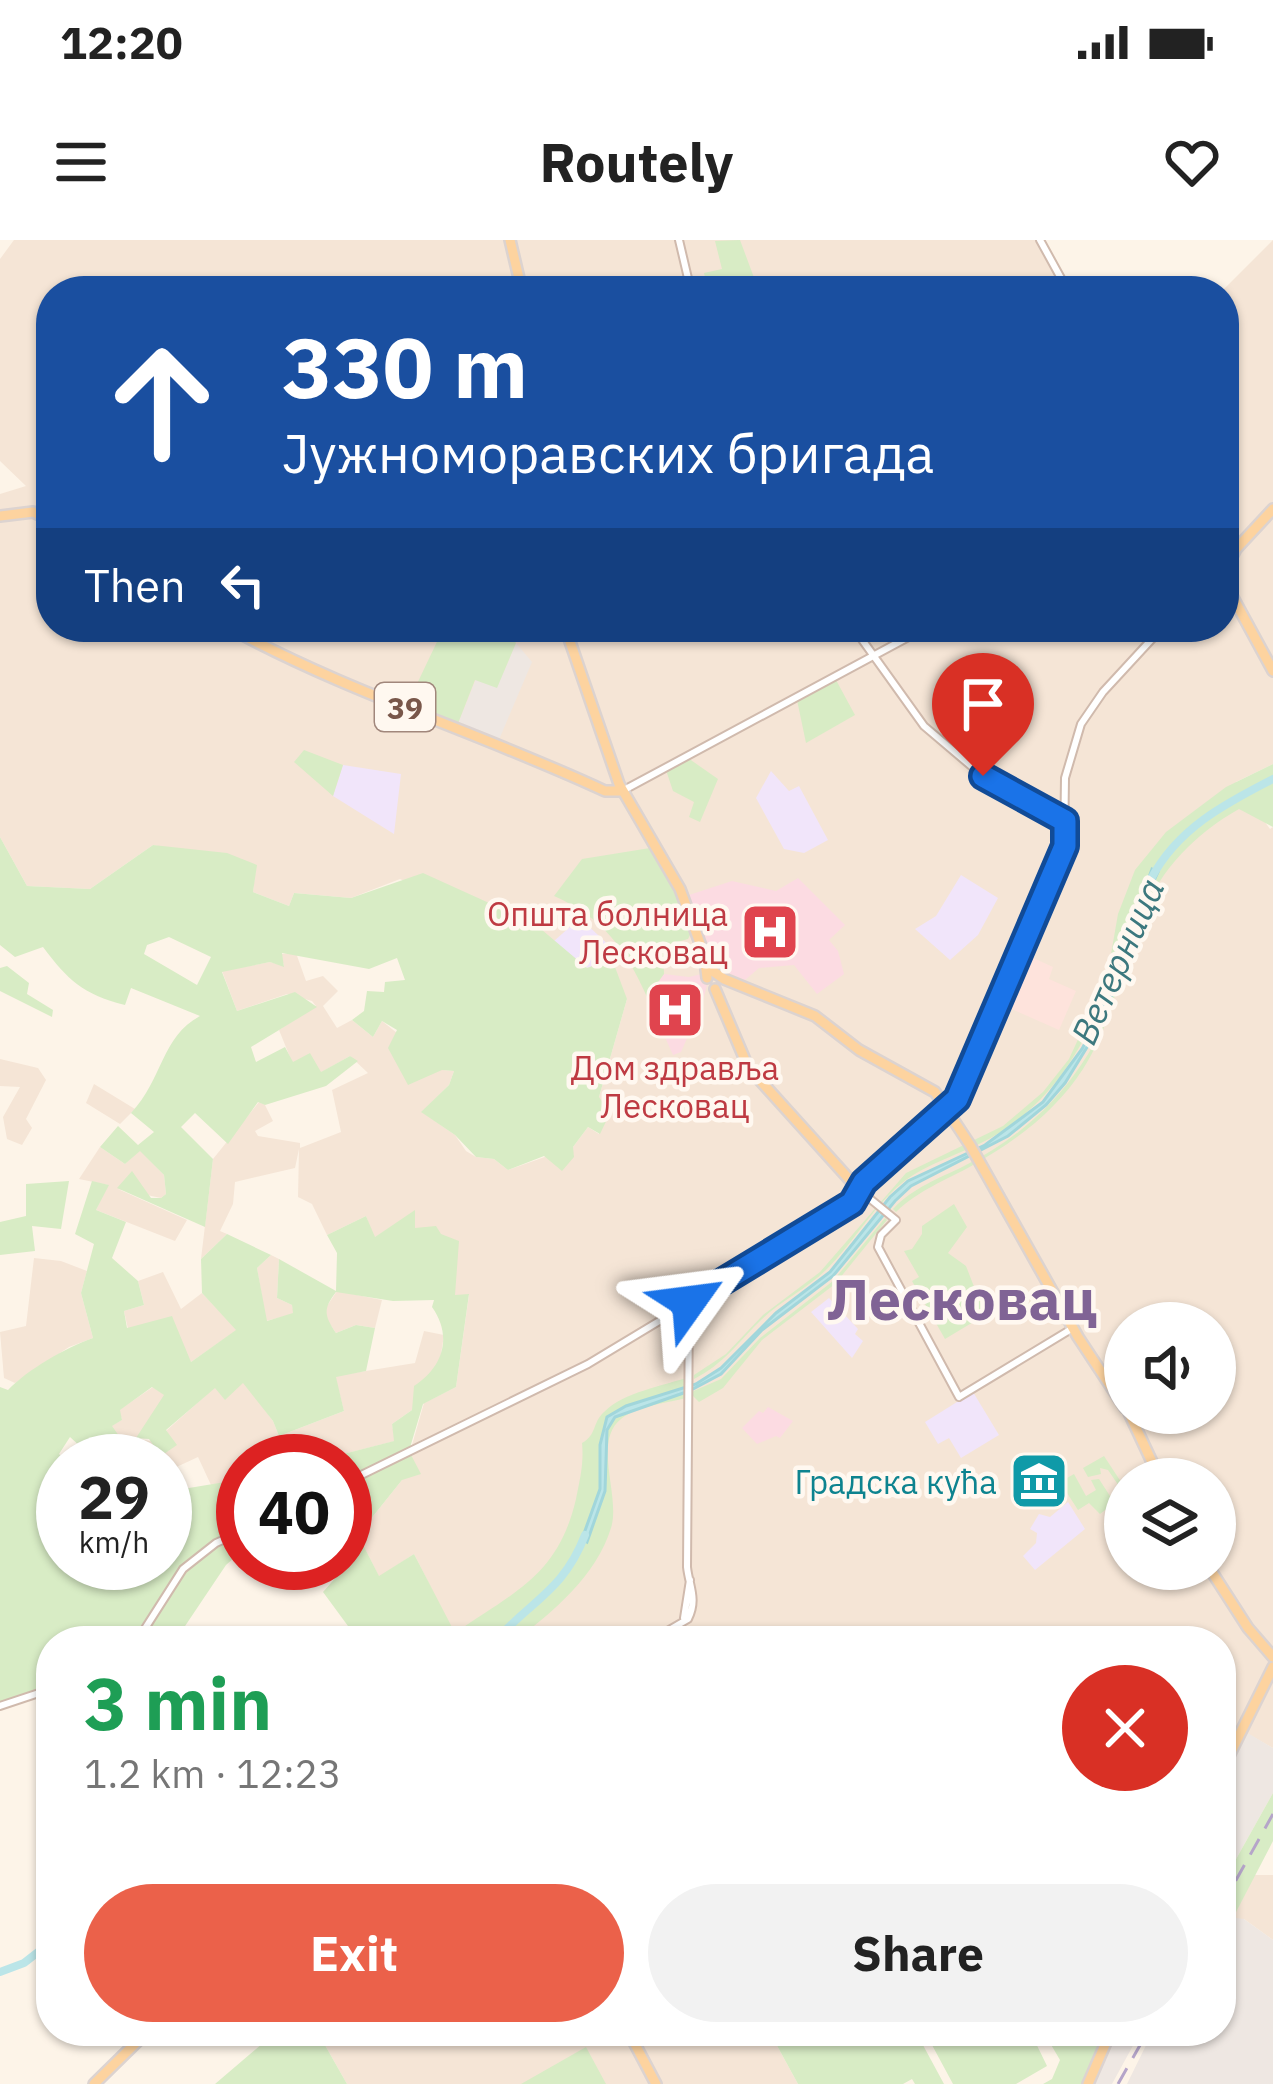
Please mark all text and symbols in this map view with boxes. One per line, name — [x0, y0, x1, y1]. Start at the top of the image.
text: 12:20 — [60, 13, 183, 71]
text: Routely — [540, 127, 733, 197]
icon: menu — [48, 129, 114, 195]
icon: heart — [1159, 129, 1225, 195]
text: 330 m — [282, 312, 528, 421]
icon: ahead — [84, 324, 240, 480]
text: Јужноморавских бригада — [282, 418, 934, 488]
icon: left — [210, 552, 276, 618]
text: Then — [84, 556, 186, 614]
pin — [932, 653, 1034, 776]
icon: arrive — [950, 671, 1016, 737]
road number: 39 — [375, 683, 435, 731]
water label: Ветерница — [1060, 871, 1174, 1051]
place label: Општа болница Лесковац — [487, 892, 728, 973]
hospital icon: Општа болница Лесковац — [739, 901, 801, 963]
hospital icon: Дом здравља Лесковац — [644, 979, 706, 1041]
place label: Дом здравља Лесковац — [571, 1046, 779, 1127]
position arrow — [626, 1239, 752, 1365]
district label: Лесковац — [827, 1262, 1097, 1336]
map controls — [1104, 1302, 1236, 1590]
button: sound — [1104, 1302, 1236, 1434]
speed limit sign: 40 — [216, 1434, 372, 1590]
museum icon: Градска кућа — [1008, 1450, 1070, 1512]
text: 29 — [78, 1457, 150, 1536]
button: layers — [1104, 1458, 1236, 1590]
place label: Градска кућа — [794, 1460, 997, 1503]
text: km/h — [79, 1522, 149, 1561]
text: 3 min — [84, 1656, 272, 1750]
button: close — [1062, 1665, 1188, 1791]
text: 1.2 km · 12:23 — [84, 1748, 341, 1799]
button: Exit — [84, 1884, 624, 2022]
button: Share — [648, 1884, 1188, 2022]

